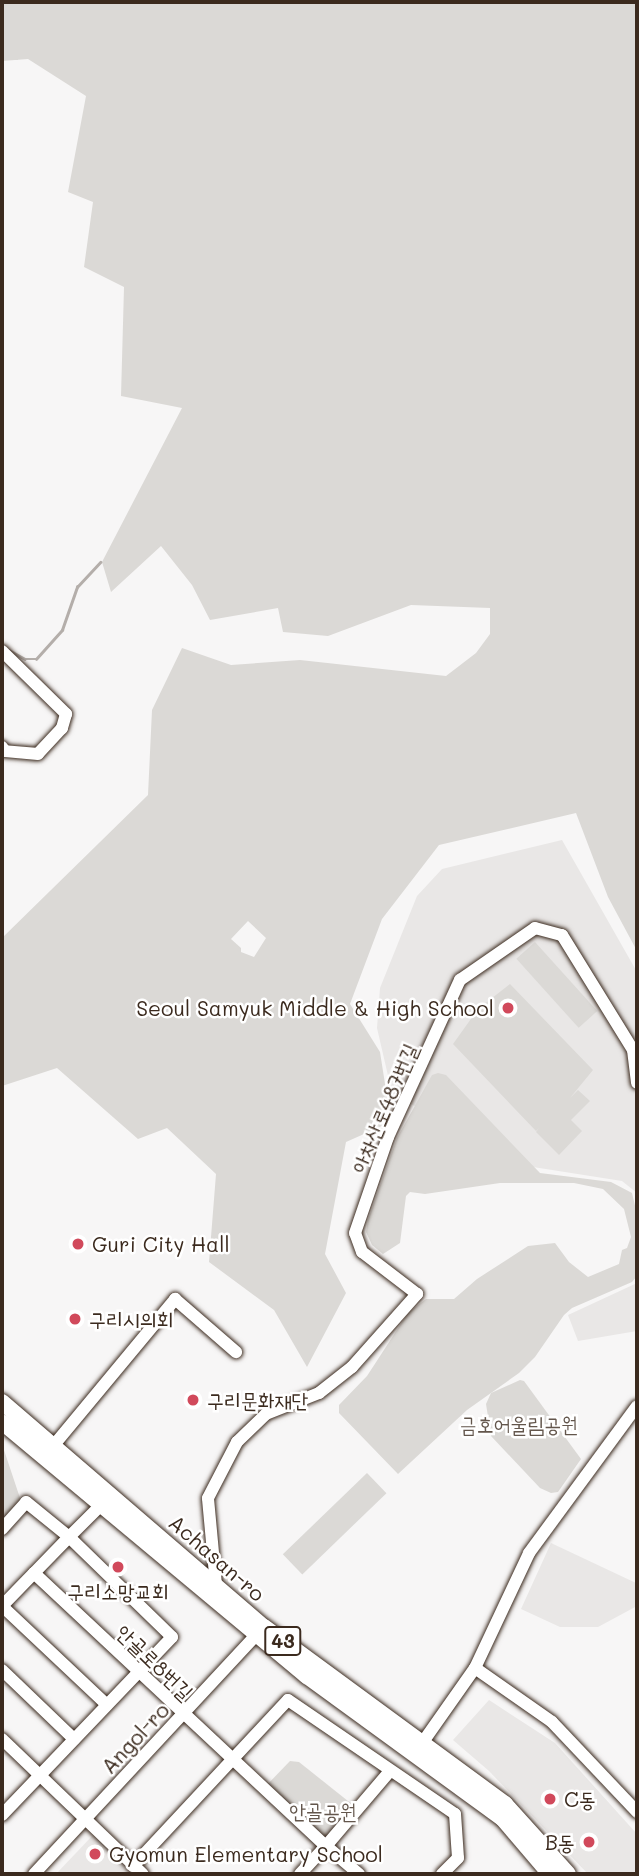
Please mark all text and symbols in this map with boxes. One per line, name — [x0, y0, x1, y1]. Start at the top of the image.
place label: Seoul Samyuk Middle & High School — [136, 995, 494, 1021]
marker: Seoul Samyuk Middle & High School — [500, 1000, 516, 1016]
street label: 아차산로487번길 — [345, 1040, 423, 1176]
place label: Guri City Hall — [92, 1231, 230, 1257]
marker: Guri City Hall — [70, 1236, 86, 1252]
place label: 구리시의회 — [89, 1306, 173, 1332]
marker: 구리시의회 — [67, 1311, 83, 1327]
place label: 구리문화재단 — [207, 1387, 308, 1413]
marker: 구리문화재단 — [185, 1392, 201, 1408]
park label: 금호어울림공원 — [460, 1411, 578, 1437]
street label: Achasan-ro — [164, 1510, 270, 1606]
marker: 구리소망교회 — [110, 1559, 126, 1575]
place label: 구리소망교회 — [67, 1578, 169, 1604]
street label: 안골로8번길 — [111, 1619, 199, 1705]
road number: 43 — [264, 1625, 302, 1656]
street label: Angol-ro — [96, 1697, 174, 1779]
place label: C동 — [564, 1786, 596, 1812]
marker: C동 — [542, 1791, 558, 1807]
park label: 안골공원 — [289, 1798, 357, 1824]
place label: B동 — [545, 1829, 575, 1855]
marker: B동 — [581, 1834, 597, 1850]
place label: Gyomun Elementary School — [109, 1841, 383, 1867]
marker: Gyomun Elementary School — [87, 1846, 103, 1862]

